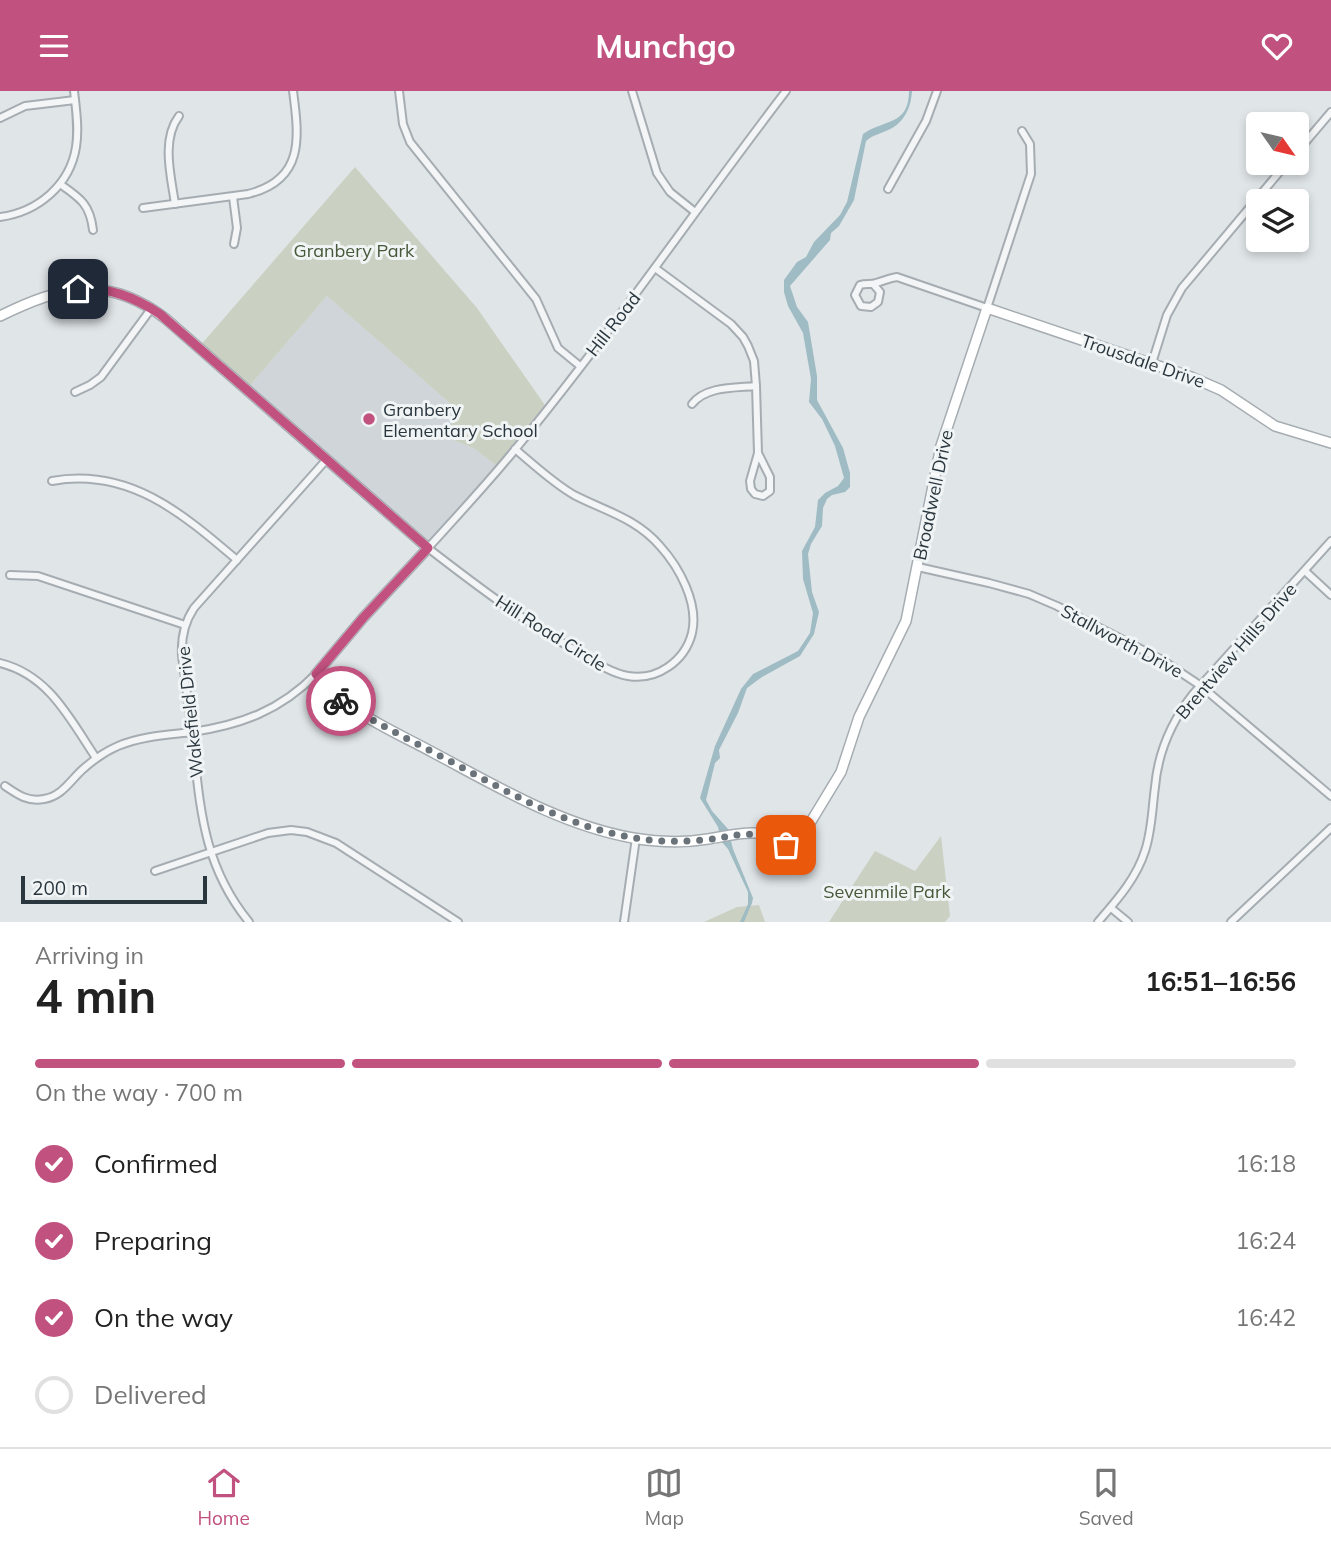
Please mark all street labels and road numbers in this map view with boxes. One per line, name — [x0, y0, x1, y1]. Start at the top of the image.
street label: Hill Road — [581, 287, 645, 361]
street label: Trousdale Drive — [1078, 329, 1208, 393]
street label: Broadwell Drive — [908, 428, 958, 562]
street label: Brentview Hills Drive — [1171, 578, 1301, 724]
street label: Hill Road Circle — [491, 590, 611, 676]
street label: Stallworth Drive — [1057, 599, 1187, 683]
street label: Wakefield Drive — [172, 645, 208, 779]

